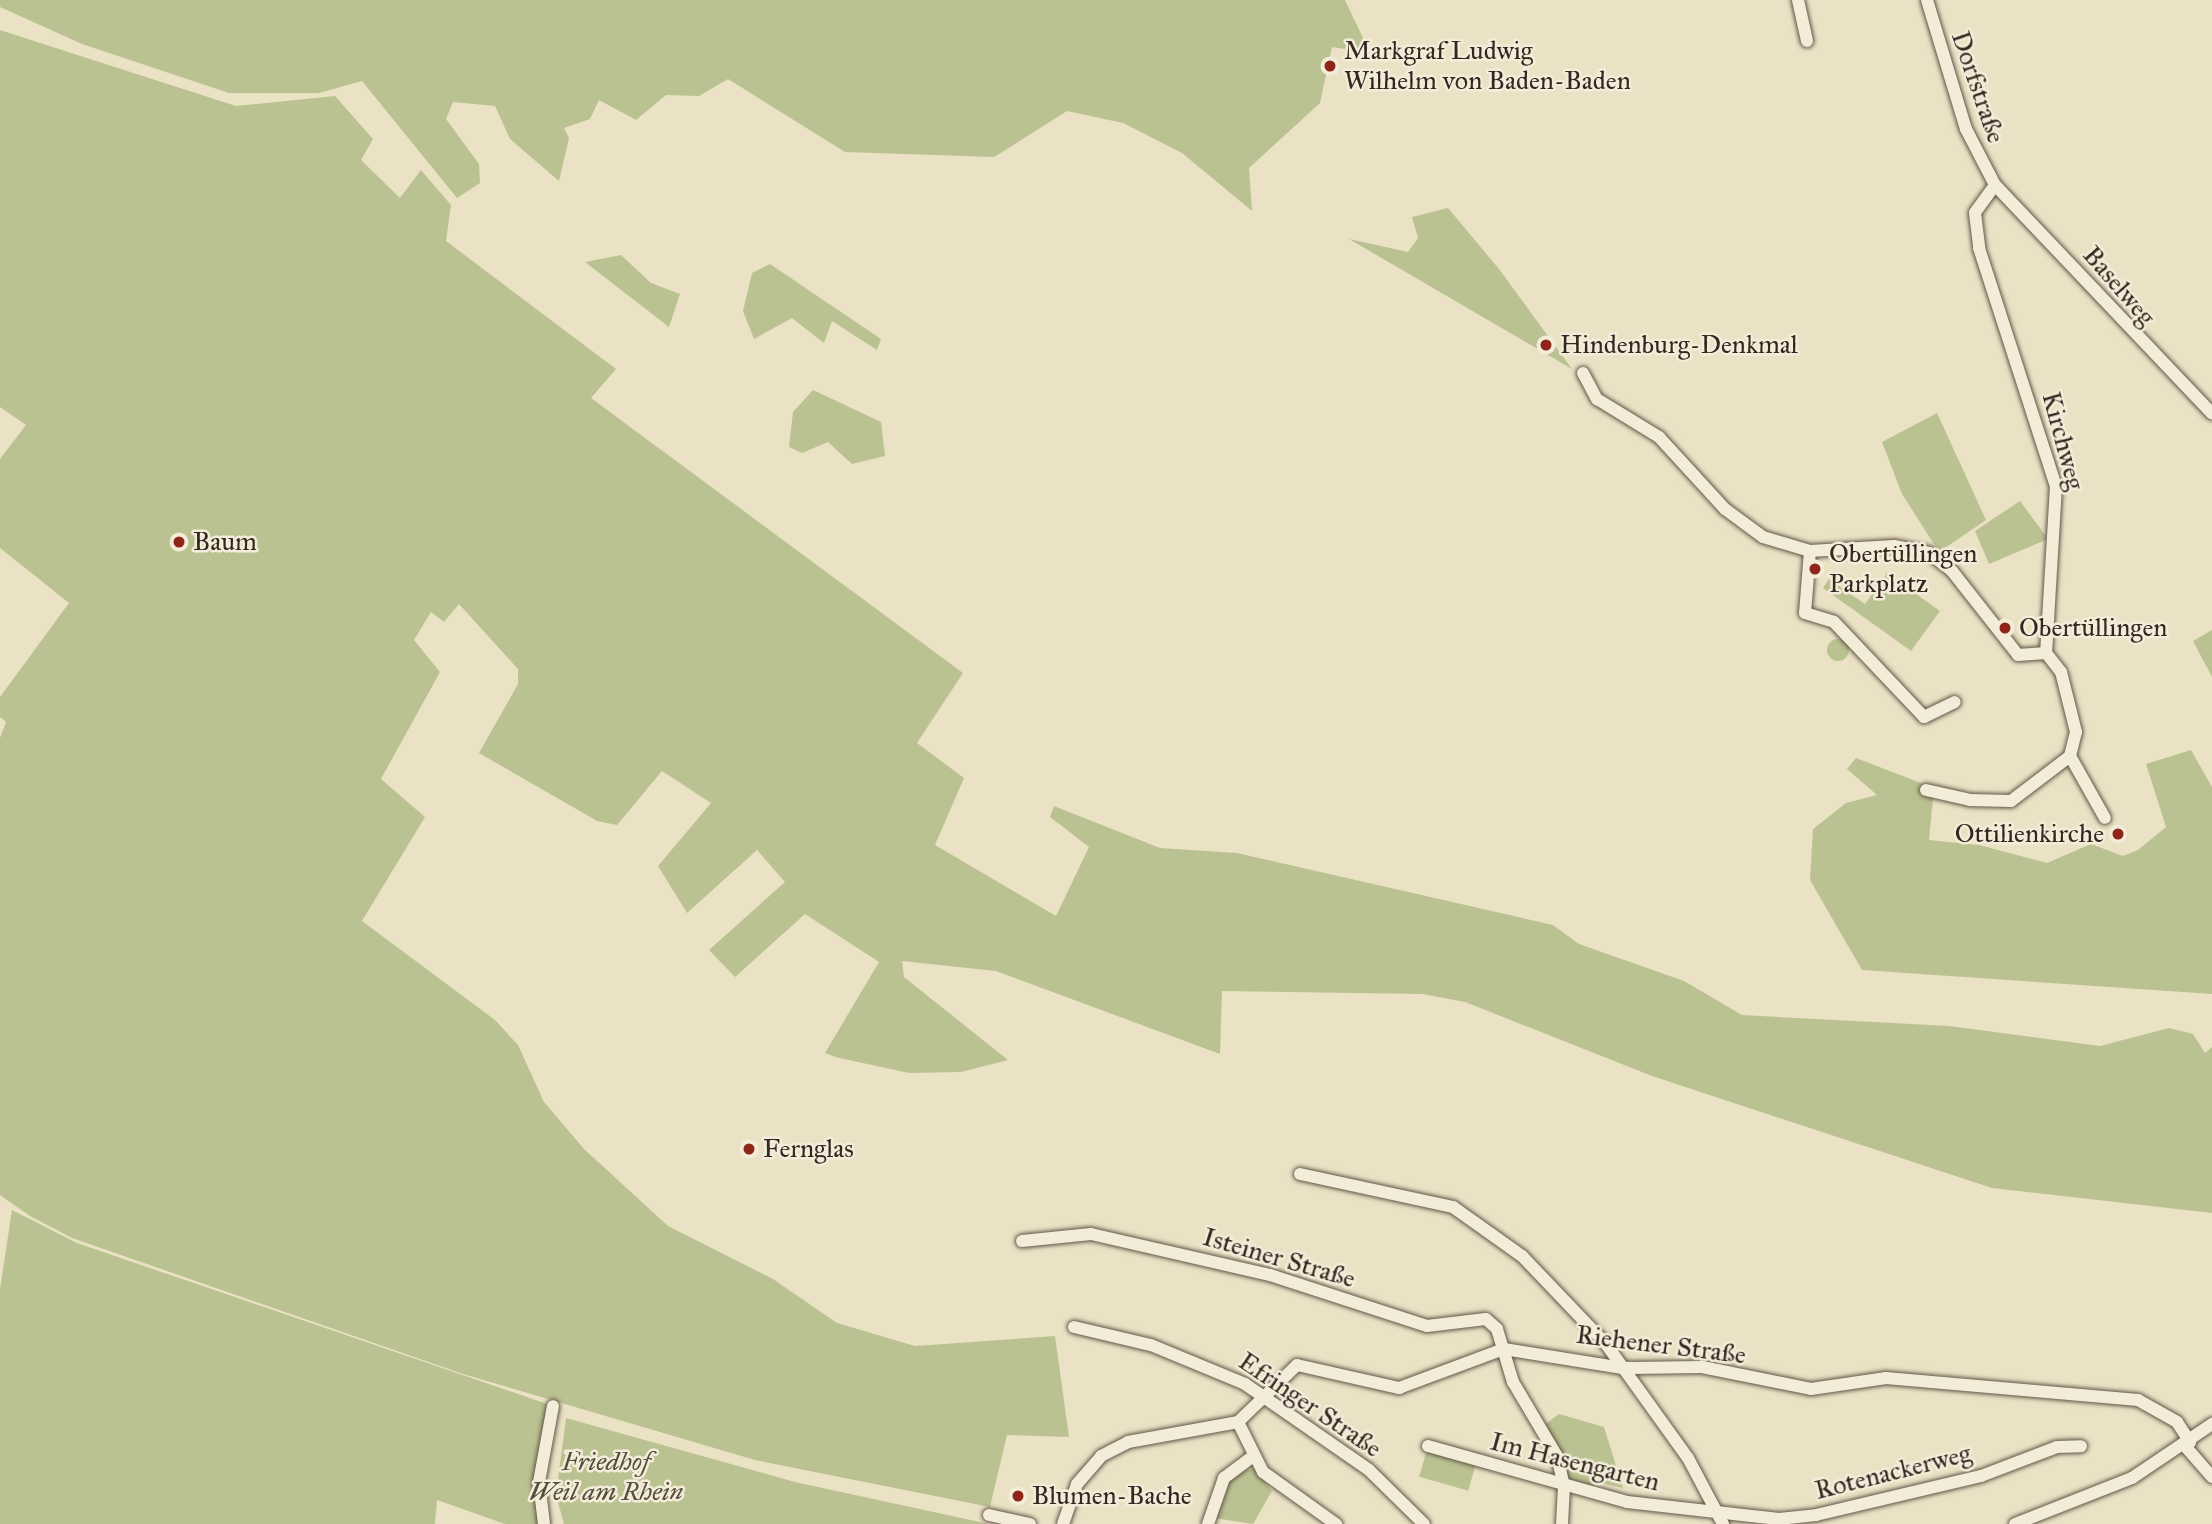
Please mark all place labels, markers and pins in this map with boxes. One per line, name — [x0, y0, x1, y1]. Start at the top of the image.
place label: Markgraf Ludwig Wilhelm von Baden-Baden — [1344, 35, 1631, 96]
marker: Markgraf Ludwig Wilhelm von Baden-Baden — [1322, 58, 1338, 74]
place label: Hindenburg-Denkmal — [1560, 329, 1798, 361]
marker: Hindenburg-Denkmal — [1538, 337, 1554, 353]
place label: Baum — [193, 526, 257, 558]
marker: Baum — [171, 534, 187, 550]
place label: Obertüllingen Parkplatz — [1829, 538, 1977, 600]
marker: Obertüllingen Parkplatz — [1807, 561, 1823, 577]
place label: Obertüllingen — [2019, 612, 2167, 644]
marker: Obertüllingen — [1997, 620, 2013, 636]
place label: Ottilienkirche — [1955, 818, 2104, 850]
marker: Ottilienkirche — [2110, 826, 2126, 842]
place label: Fernglas — [763, 1133, 854, 1165]
marker: Fernglas — [741, 1141, 757, 1157]
place label: Blumen-Bache — [1032, 1480, 1192, 1512]
marker: Blumen-Bache — [1010, 1488, 1026, 1504]

